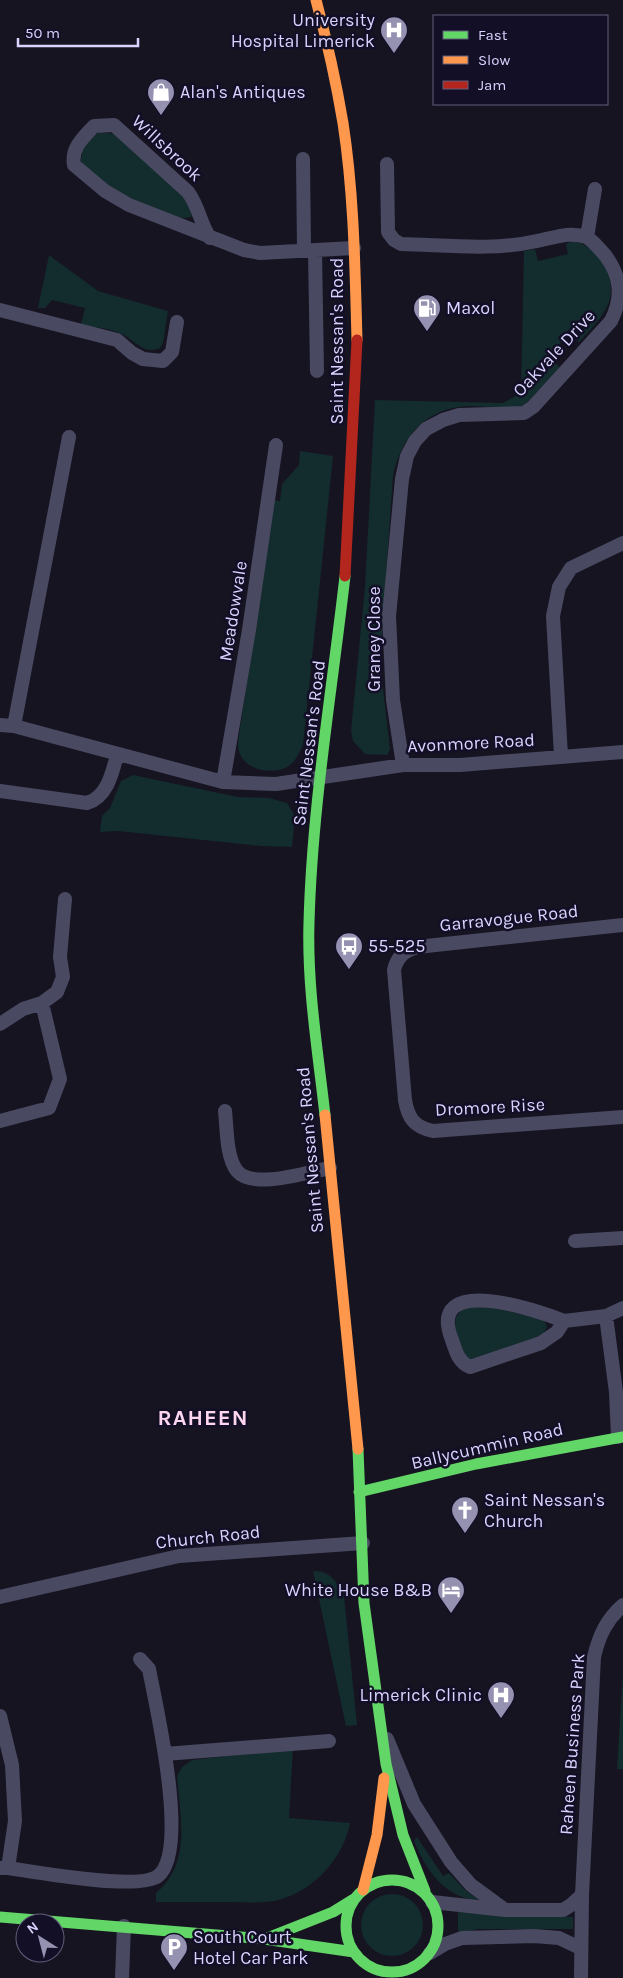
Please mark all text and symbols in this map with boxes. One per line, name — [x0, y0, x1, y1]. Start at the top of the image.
place label: University Hospital Limerick — [231, 9, 376, 52]
scale bar — [18, 15, 138, 47]
hospital icon: University Hospital Limerick — [379, 15, 409, 54]
legend — [433, 15, 608, 105]
text: 50 m — [25, 24, 60, 42]
text: Fast — [478, 26, 508, 44]
text: Slow — [478, 51, 510, 69]
text: Jam — [478, 76, 506, 94]
shop icon: Alan's Antiques — [146, 77, 176, 116]
place label: Alan's Antiques — [180, 81, 306, 103]
street label: Willsbrook — [127, 110, 207, 186]
street label: Saint Nessan's Road — [326, 258, 348, 424]
fuel station icon: Maxol — [412, 293, 442, 332]
place label: Maxol — [446, 297, 495, 319]
street label: Oakvale Drive — [508, 305, 600, 401]
street label: Meadowvale — [214, 559, 252, 663]
street label: Graney Close — [363, 586, 385, 692]
street label: Saint Nessan's Road — [288, 659, 330, 827]
street label: Avonmore Road — [407, 729, 535, 757]
street label: Garravogue Road — [439, 900, 579, 936]
bus stop icon: 55-525 — [334, 931, 364, 970]
place label: 55-525 — [368, 935, 425, 957]
street label: Saint Nessan's Road — [292, 1066, 328, 1234]
street label: Dromore Rise — [434, 1093, 546, 1121]
district label: RAHEEN — [157, 1405, 249, 1431]
street label: Ballycummin Road — [409, 1418, 565, 1474]
place label: Saint Nessan's Church — [484, 1489, 605, 1532]
church icon: Saint Nessan's Church — [450, 1495, 480, 1534]
street label: Church Road — [155, 1521, 261, 1553]
hotel icon: White House B&B — [436, 1575, 466, 1614]
place label: White House B&B — [285, 1579, 432, 1601]
street label: Raheen Business Park — [555, 1652, 589, 1836]
hospital icon: Limerick Clinic — [486, 1680, 516, 1719]
place label: Limerick Clinic — [360, 1684, 482, 1706]
north arrow — [15, 1913, 65, 1963]
text: N — [24, 1918, 42, 1938]
place label: South Court Hotel Car Park — [193, 1926, 308, 1969]
parking icon: South Court Hotel Car Park — [159, 1932, 189, 1971]

